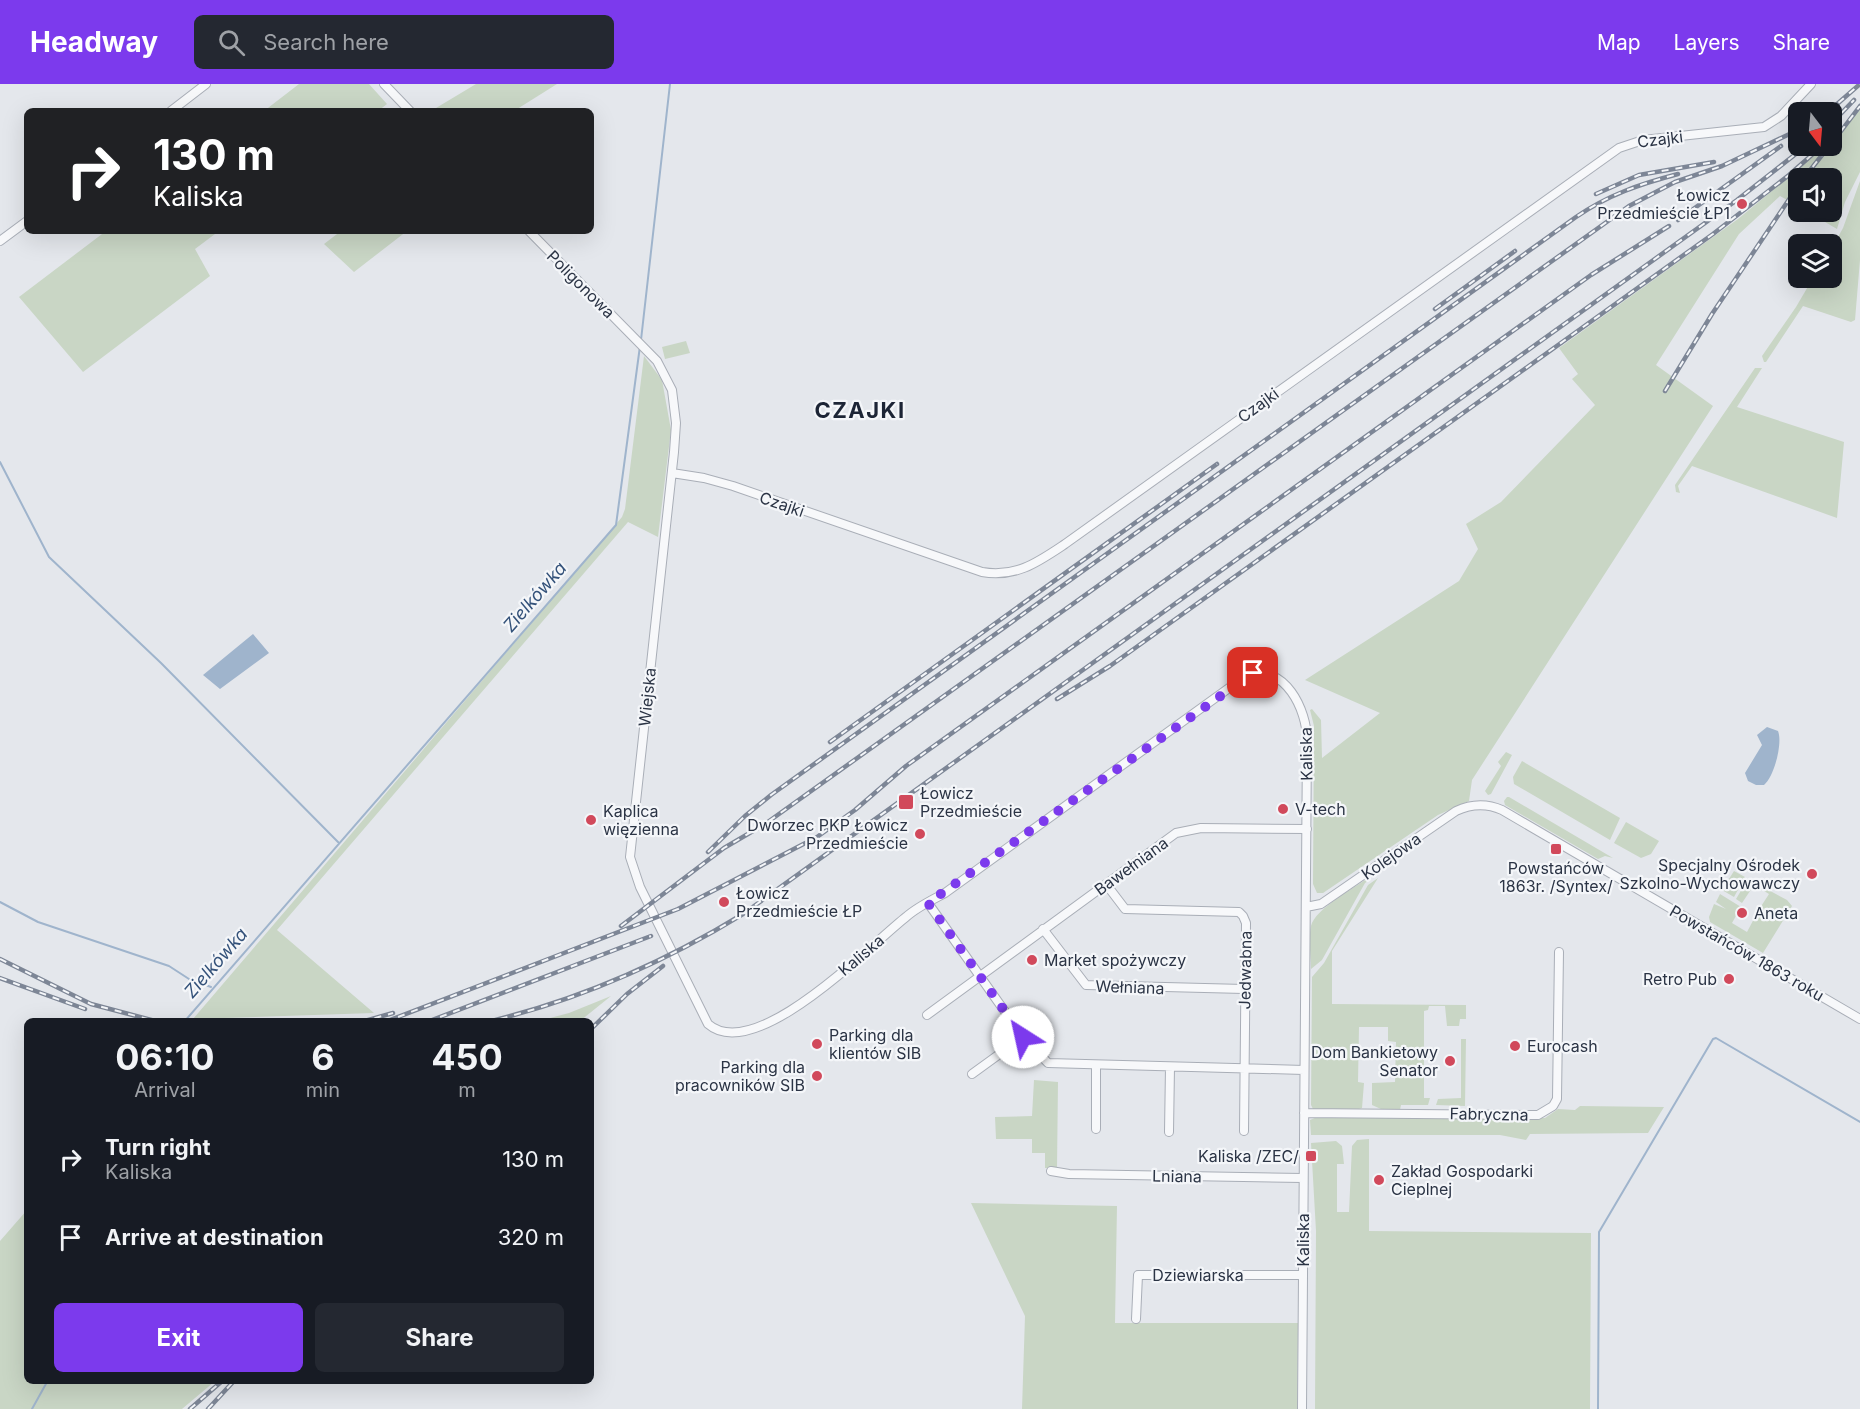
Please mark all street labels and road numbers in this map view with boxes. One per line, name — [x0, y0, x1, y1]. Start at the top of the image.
street label: Czajki — [1636, 126, 1684, 152]
street label: Poligonowa — [543, 246, 619, 322]
street label: Czajki — [1233, 383, 1283, 427]
street label: Czajki — [757, 487, 807, 521]
street label: Wiejska — [634, 667, 660, 727]
street label: Kaliska — [1296, 727, 1316, 781]
street label: Kolejowa — [1357, 828, 1425, 884]
street label: Bawełniana — [1090, 833, 1172, 899]
street label: Powstańców 1863 roku — [1666, 901, 1828, 1005]
street label: Kaliska — [834, 930, 888, 980]
street label: Jedwabna — [1234, 931, 1256, 1009]
street label: Wełniana — [1095, 976, 1165, 998]
street label: Fabryczna — [1449, 1103, 1529, 1125]
street label: Lniana — [1152, 1166, 1202, 1186]
street label: Kaliska — [1293, 1213, 1313, 1267]
street label: Dziewiarska — [1152, 1265, 1244, 1285]

